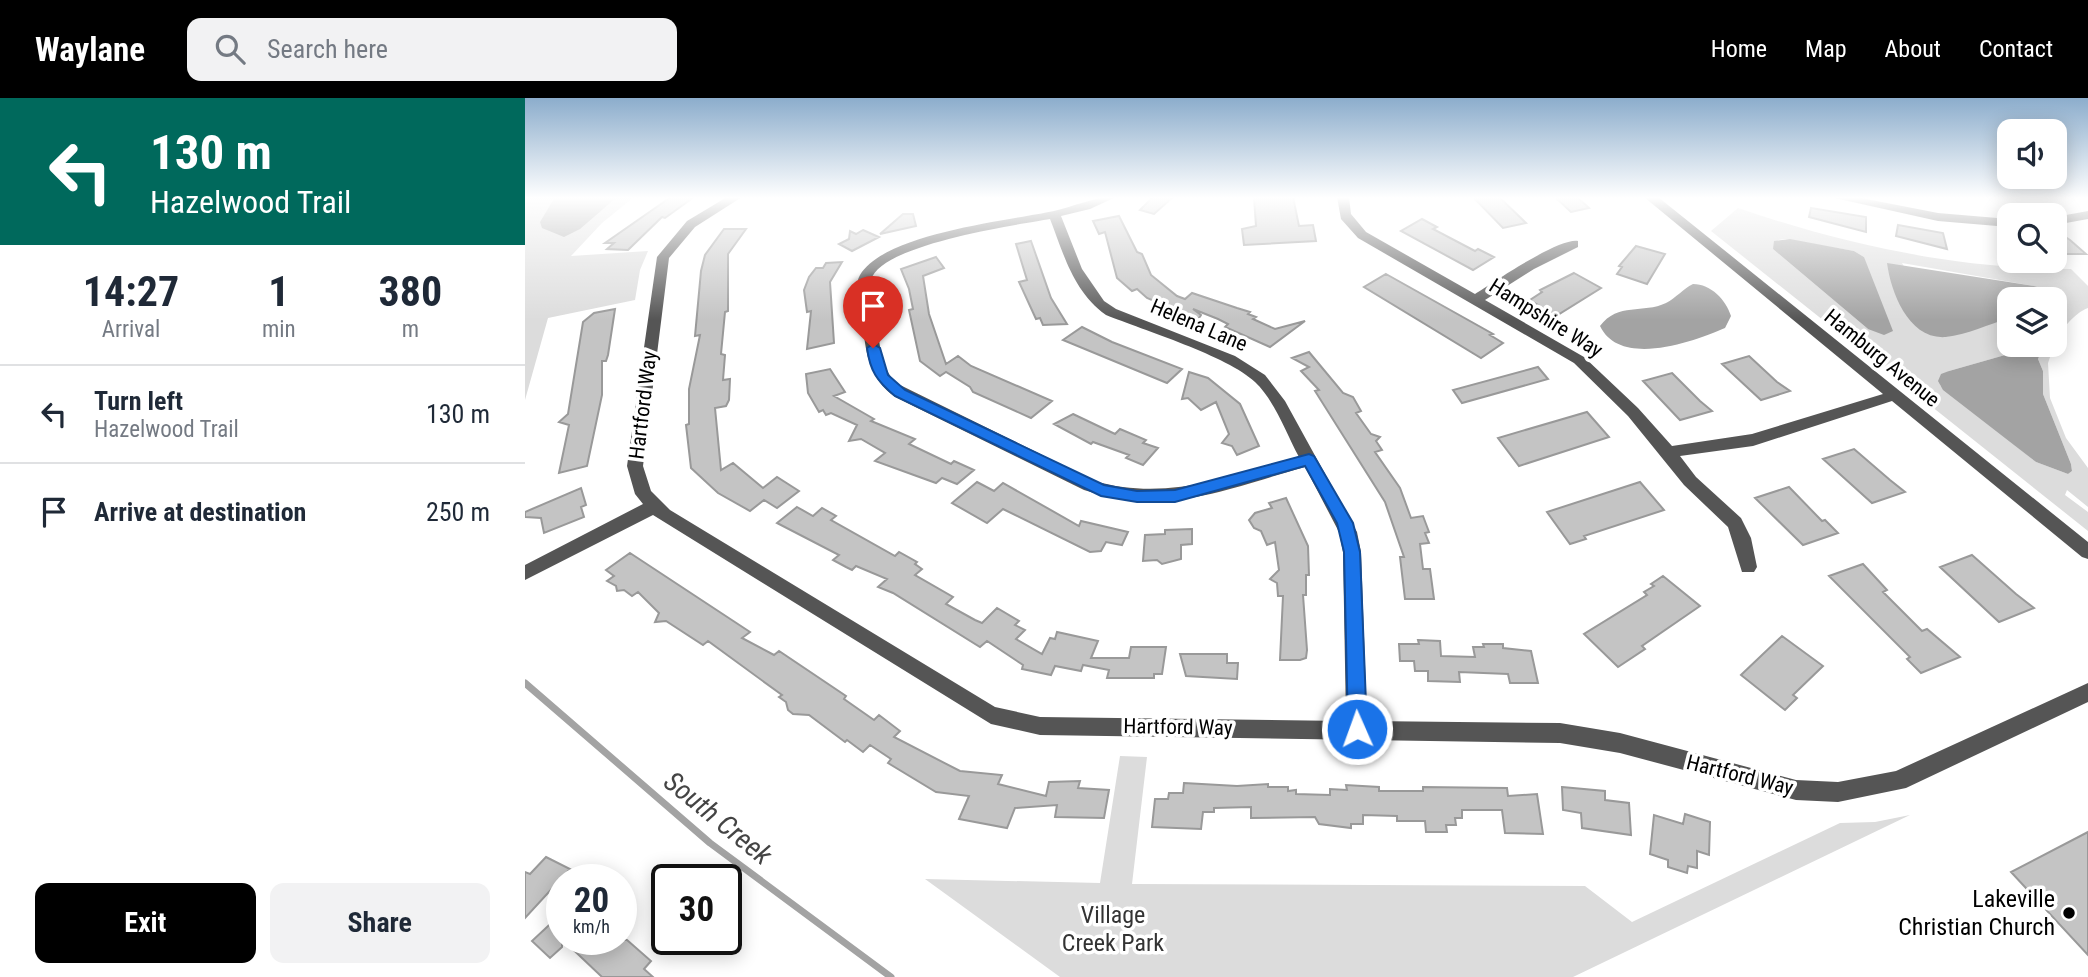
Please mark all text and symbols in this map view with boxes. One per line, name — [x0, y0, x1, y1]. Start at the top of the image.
search box — [187, 18, 677, 81]
text: Waylane — [35, 30, 145, 69]
icon: search — [211, 30, 249, 68]
text: Search here — [267, 34, 388, 64]
text: Home — [1711, 35, 1767, 63]
text: Map — [1805, 35, 1847, 63]
text: About — [1885, 35, 1941, 63]
text: Contact — [1979, 35, 2053, 63]
map controls — [1997, 119, 2067, 357]
button: sound — [1997, 119, 2067, 189]
text: 130 m — [150, 124, 272, 181]
icon: left — [35, 126, 126, 217]
text: Hazelwood Trail — [150, 183, 351, 221]
button: search — [1997, 203, 2067, 273]
text: 14:27 — [83, 267, 179, 316]
text: 1 — [268, 267, 289, 316]
text: 380 — [378, 267, 442, 316]
street label: Hampshire Way — [1485, 274, 1607, 362]
pin — [843, 276, 903, 348]
icon: arrive — [854, 287, 892, 325]
button: layers — [1997, 287, 2067, 357]
street label: Helena Lane — [1147, 294, 1251, 356]
street label: Hamburg Avenue — [1820, 304, 1945, 412]
text: Arrival — [102, 316, 160, 343]
text: min — [262, 316, 296, 343]
text: m — [402, 316, 419, 343]
street label: Hartford Way — [624, 349, 662, 461]
text: Turn left — [94, 386, 183, 416]
icon: left — [35, 395, 73, 433]
text: 130 m — [426, 399, 490, 429]
text: Hazelwood Trail — [94, 416, 239, 443]
icon: arrive — [35, 493, 73, 531]
text: Arrive at destination — [94, 497, 306, 527]
text: 250 m — [426, 497, 490, 527]
position arrow — [1320, 692, 1394, 766]
street label: Hartford Way — [1123, 714, 1233, 740]
street label: Hartford Way — [1684, 750, 1796, 800]
water label: South Creek — [657, 764, 779, 872]
speed limit sign: 30 — [651, 864, 742, 955]
text: 20 — [574, 880, 609, 921]
button: Exit — [35, 883, 256, 963]
button: Share — [270, 883, 490, 963]
place label: Lakeville Christian Church — [1898, 885, 2055, 941]
park label: Village Creek Park — [1062, 901, 1164, 957]
marker: Lakeville Christian Church — [2061, 905, 2077, 921]
text: km/h — [573, 916, 610, 937]

